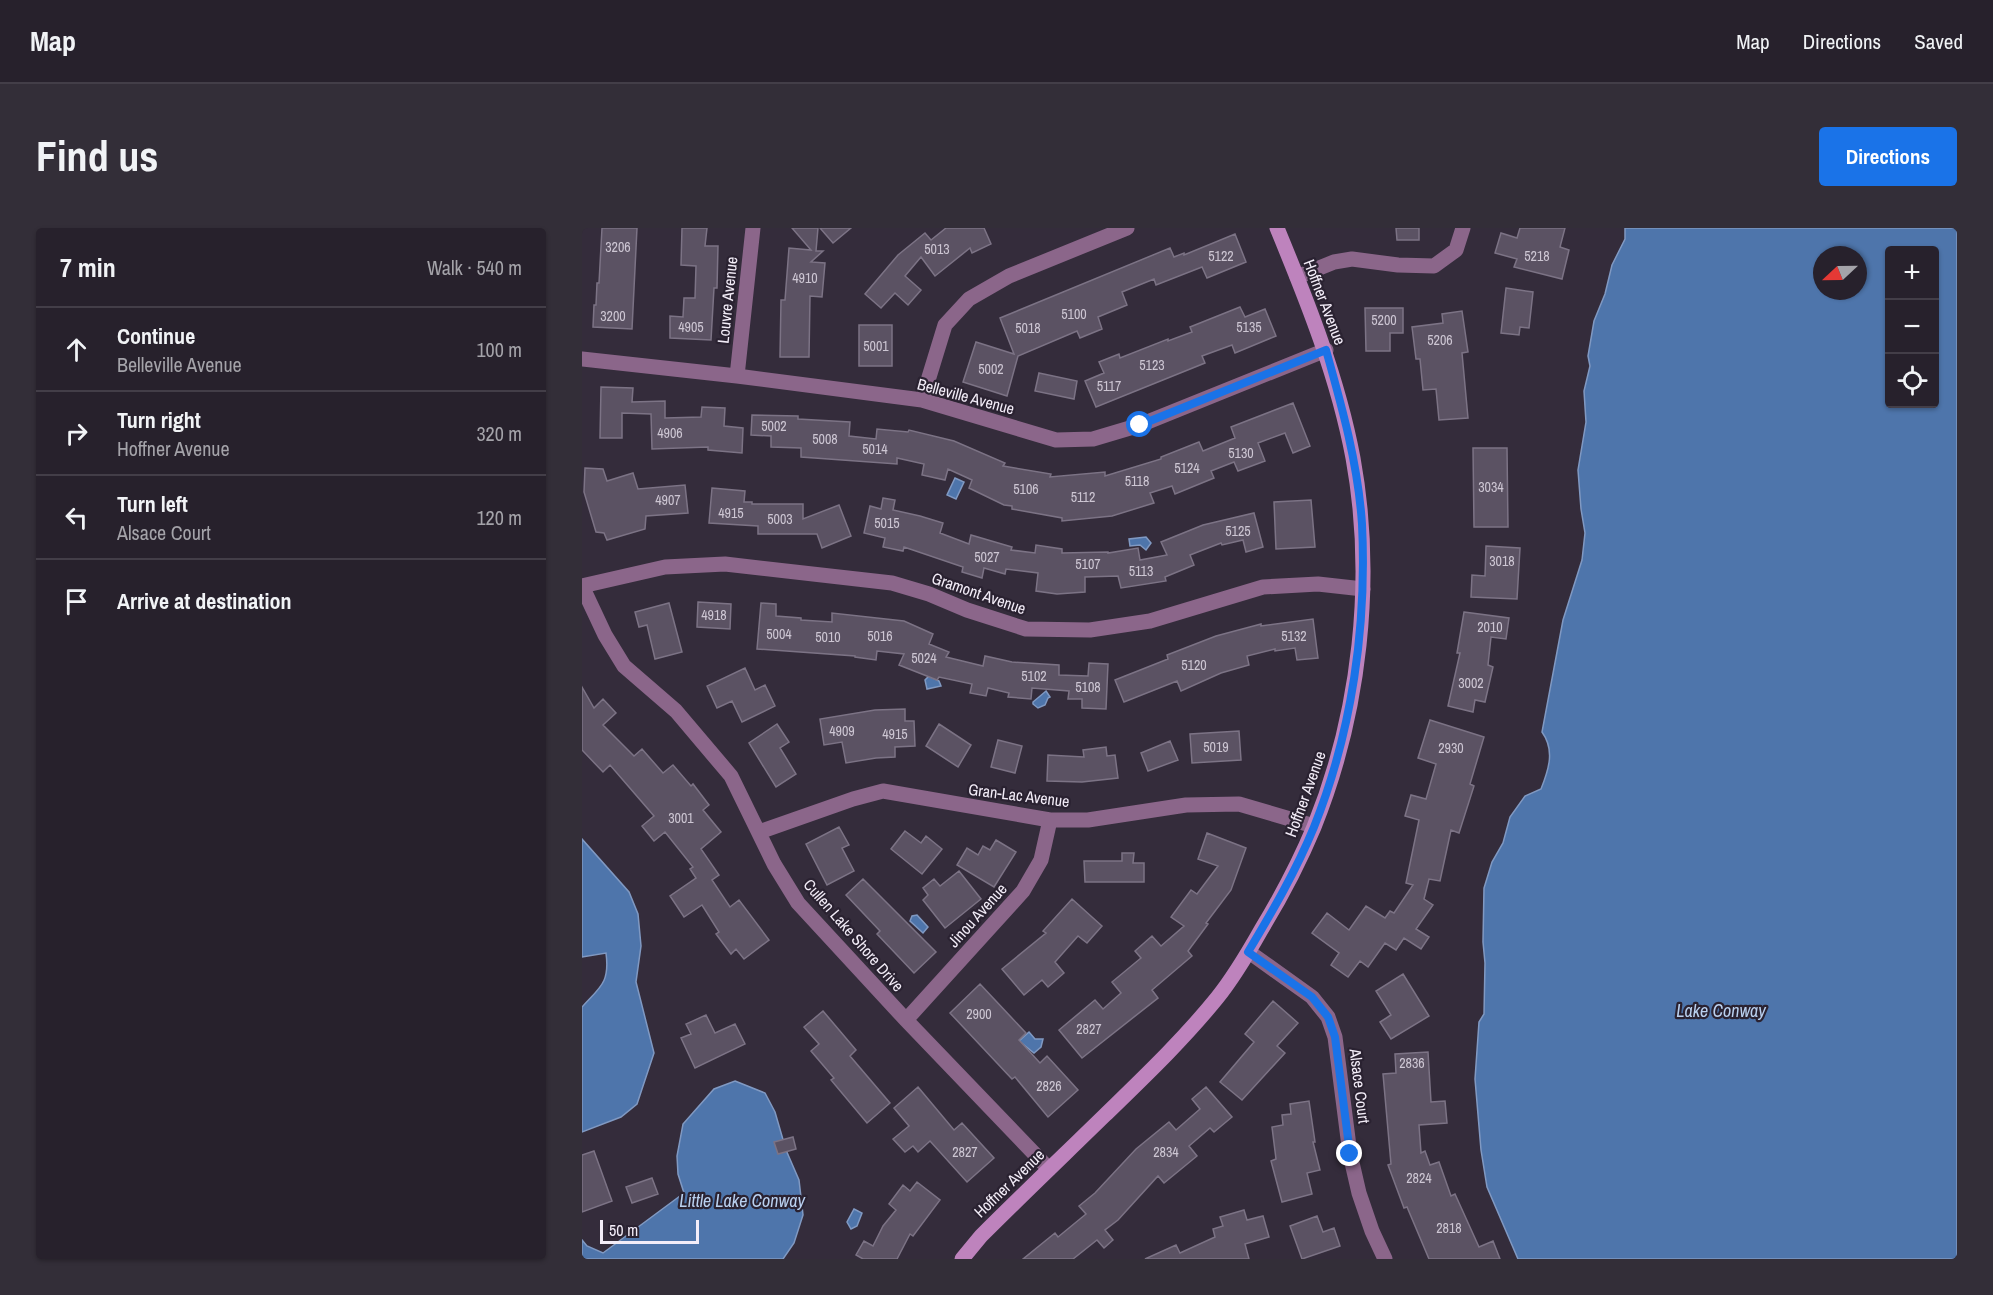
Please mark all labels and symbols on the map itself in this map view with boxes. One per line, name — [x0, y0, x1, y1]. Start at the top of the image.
house number: 3206 — [605, 238, 631, 256]
house number: 5013 — [924, 240, 950, 258]
north arrow — [1813, 246, 1867, 300]
house number: 5122 — [1208, 247, 1234, 265]
house number: 5218 — [1524, 247, 1550, 265]
street label: Louvre Avenue — [711, 255, 743, 345]
street label: Hoffner Avenue — [1299, 256, 1351, 348]
house number: 4910 — [792, 269, 818, 287]
house number: 5100 — [1061, 305, 1087, 323]
house number: 3200 — [600, 307, 626, 325]
house number: 5200 — [1371, 311, 1397, 329]
house number: 4905 — [678, 318, 704, 336]
house number: 5135 — [1236, 318, 1262, 336]
house number: 5018 — [1015, 319, 1041, 337]
house number: 5206 — [1427, 331, 1453, 349]
house number: 5001 — [863, 337, 889, 355]
house number: 5123 — [1139, 356, 1165, 374]
house number: 5002 — [978, 360, 1004, 378]
street label: Belleville Avenue — [915, 372, 1017, 420]
house number: 5117 — [1097, 377, 1121, 395]
route start — [1126, 411, 1152, 437]
house number: 5002 — [761, 417, 787, 435]
house number: 4906 — [657, 424, 683, 442]
house number: 5008 — [812, 430, 838, 448]
house number: 5014 — [862, 440, 888, 458]
house number: 5130 — [1228, 444, 1254, 462]
house number: 5124 — [1174, 459, 1200, 477]
house number: 5118 — [1125, 472, 1149, 490]
house number: 3034 — [1478, 478, 1504, 496]
house number: 5106 — [1013, 480, 1039, 498]
house number: 5112 — [1071, 488, 1095, 506]
house number: 4907 — [655, 491, 681, 509]
house number: 4915 — [718, 504, 744, 522]
house number: 5003 — [767, 510, 793, 528]
house number: 5015 — [874, 514, 900, 532]
house number: 5125 — [1225, 522, 1251, 540]
house number: 5027 — [974, 548, 1000, 566]
house number: 3018 — [1489, 552, 1515, 570]
house number: 5107 — [1075, 555, 1101, 573]
house number: 5113 — [1129, 562, 1153, 580]
street label: Gramont Avenue — [929, 567, 1029, 619]
house number: 4918 — [701, 606, 727, 624]
house number: 2010 — [1477, 618, 1503, 636]
house number: 5004 — [766, 625, 792, 643]
house number: 5016 — [867, 627, 893, 645]
house number: 5132 — [1281, 627, 1307, 645]
house number: 5010 — [815, 628, 841, 646]
house number: 5024 — [911, 649, 937, 667]
house number: 5120 — [1181, 656, 1207, 674]
house number: 5102 — [1021, 667, 1047, 685]
house number: 3002 — [1458, 674, 1484, 692]
house number: 5108 — [1075, 678, 1101, 696]
house number: 4909 — [829, 722, 855, 740]
house number: 4915 — [882, 725, 908, 743]
house number: 5019 — [1203, 738, 1229, 756]
house number: 2930 — [1438, 739, 1464, 757]
street label: Hoffner Avenue — [1279, 748, 1331, 840]
street label: Gran-Lac Avenue — [967, 778, 1071, 812]
house number: 3001 — [668, 809, 694, 827]
street label: Cullen Lake Shore Drive — [799, 874, 909, 996]
street label: Jinou Avenue — [942, 878, 1012, 952]
water label: Lake Conway — [1676, 998, 1767, 1023]
house number: 2900 — [966, 1005, 992, 1023]
house number: 2827 — [1076, 1020, 1102, 1038]
street label: Alsace Court — [1344, 1046, 1376, 1125]
house number: 2836 — [1399, 1054, 1425, 1072]
house number: 2826 — [1036, 1077, 1062, 1095]
route end — [1336, 1140, 1362, 1166]
house number: 2827 — [952, 1143, 978, 1161]
house number: 2834 — [1153, 1143, 1179, 1161]
street label: Hoffner Avenue — [969, 1144, 1049, 1222]
house number: 2824 — [1406, 1169, 1432, 1187]
water label: Little Lake Conway — [679, 1188, 806, 1213]
scale bar — [600, 1217, 699, 1244]
house number: 2818 — [1436, 1219, 1462, 1237]

